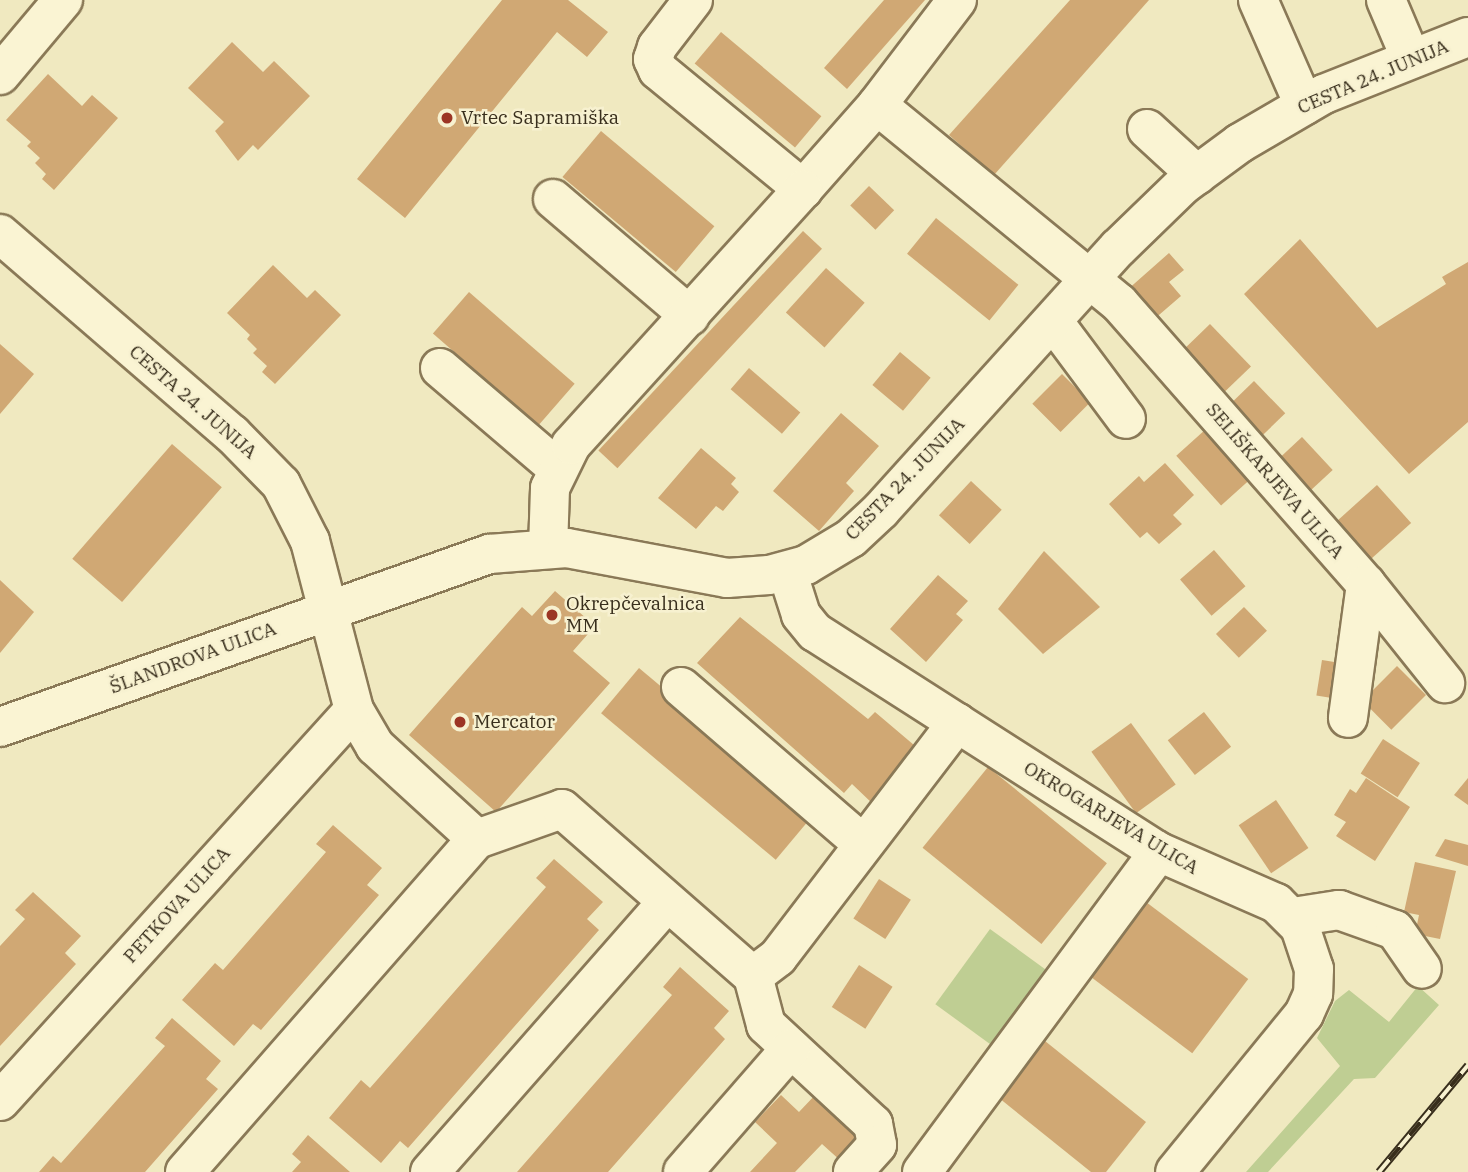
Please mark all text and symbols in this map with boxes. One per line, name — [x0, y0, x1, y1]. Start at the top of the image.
street label: CESTA 24. JUNIJA — [1294, 35, 1452, 119]
place label: Vrtec Sapramiška — [461, 107, 619, 129]
marker: Vrtec Sapramiška — [439, 110, 455, 126]
street label: CESTA 24. JUNIJA — [124, 340, 262, 464]
street label: SELIŠKARJEVA ULICA — [1201, 398, 1349, 564]
street label: CESTA 24. JUNIJA — [841, 413, 969, 545]
place label: Okrepčevalnica MM — [566, 593, 705, 637]
marker: Okrepčevalnica MM — [544, 607, 560, 623]
street label: ŠLANDROVA ULICA — [107, 617, 279, 699]
place label: Mercator — [474, 711, 555, 733]
marker: Mercator — [452, 714, 468, 730]
street label: OKROGARJEVA ULICA — [1019, 757, 1203, 879]
street label: PETKOVA ULICA — [119, 842, 235, 968]

